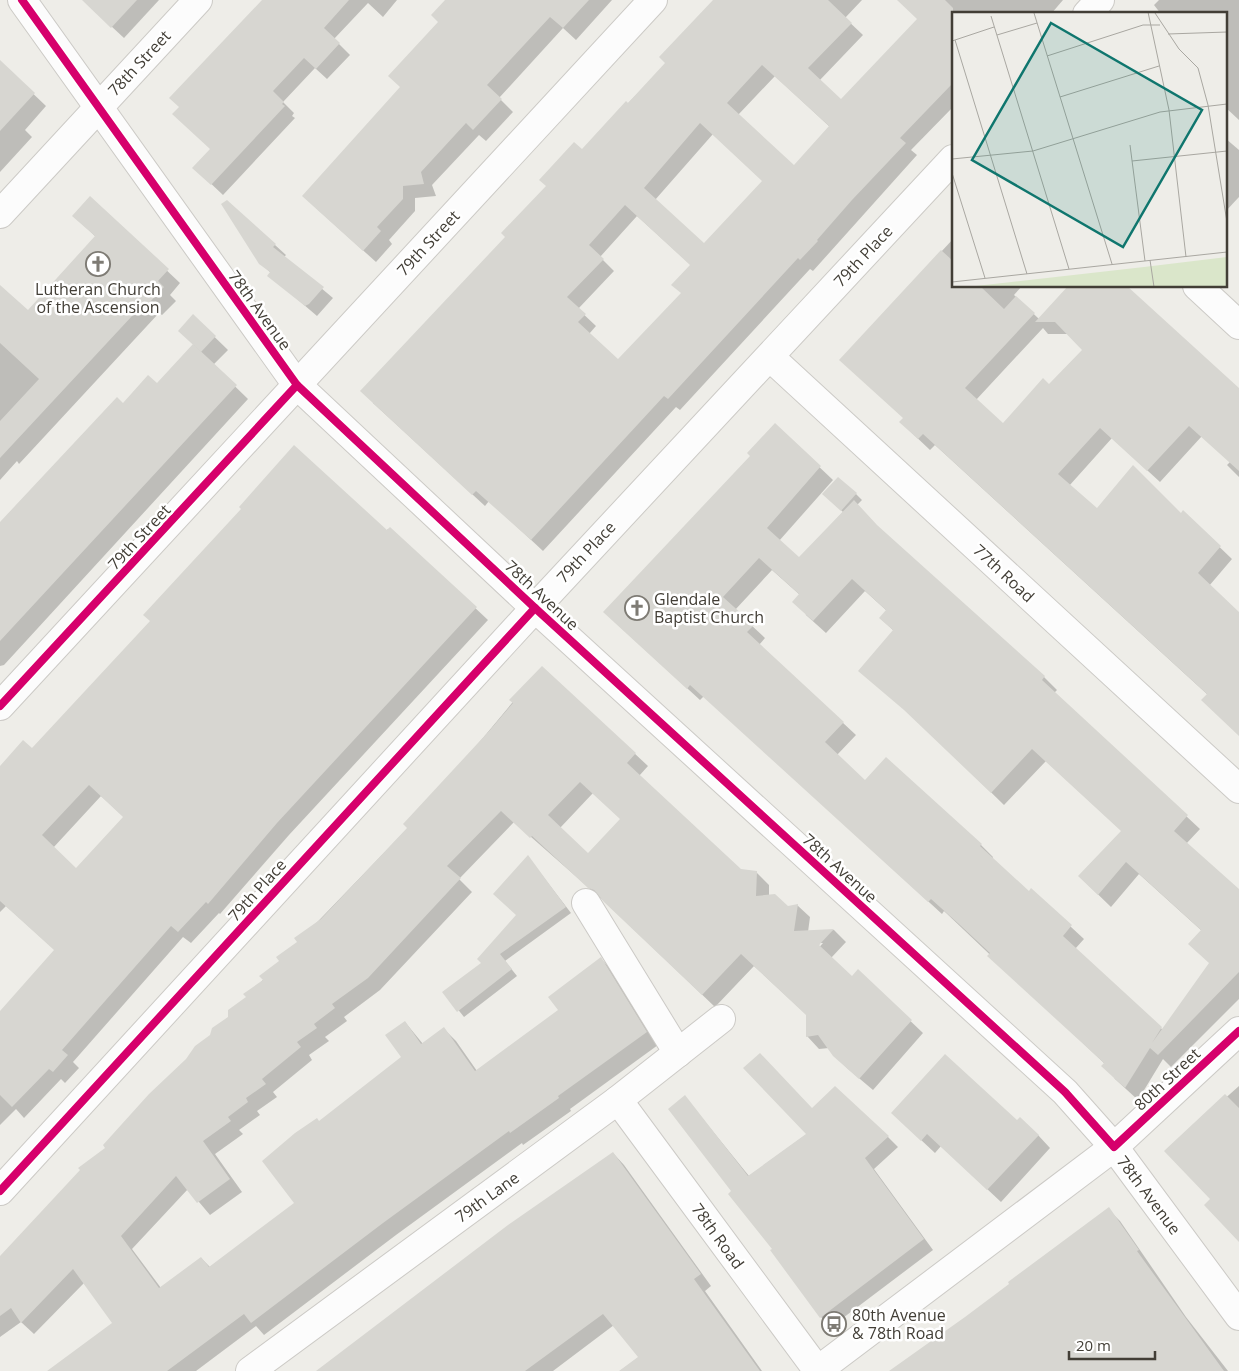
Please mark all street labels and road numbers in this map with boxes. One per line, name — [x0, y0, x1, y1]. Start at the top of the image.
street label: 78th Street — [103, 25, 175, 101]
street label: 79th Street — [392, 205, 464, 281]
street label: 79th Place — [829, 220, 897, 292]
street label: 78th Avenue — [224, 266, 296, 354]
street label: 79th Street — [103, 499, 175, 575]
street label: 79th Place — [552, 516, 620, 588]
street label: 77th Road — [969, 539, 1039, 607]
street label: 78th Avenue — [500, 555, 584, 635]
street label: 78th Avenue — [798, 828, 882, 908]
street label: 79th Place — [223, 854, 291, 926]
street label: 80th Street — [1129, 1043, 1205, 1115]
street label: 78th Avenue — [1112, 1151, 1186, 1239]
street label: 79th Lane — [451, 1166, 523, 1228]
street label: 78th Road — [687, 1199, 749, 1273]

